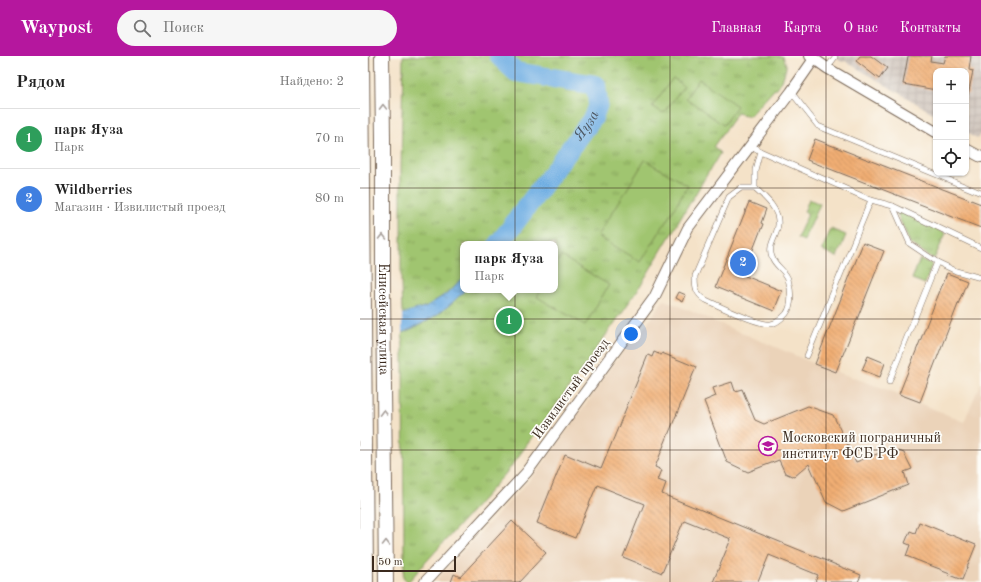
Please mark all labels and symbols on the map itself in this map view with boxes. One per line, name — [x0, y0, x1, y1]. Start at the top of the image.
one-way arrow — [379, 104, 387, 110]
water label: Яуза — [571, 109, 602, 144]
one-way arrow — [379, 234, 387, 240]
pin: 2 — [730, 248, 756, 278]
street label: Енисейская улица — [376, 263, 391, 375]
pin: 1 — [496, 306, 522, 336]
your location — [621, 324, 641, 344]
street label: Извилистый проезд — [530, 336, 612, 442]
one-way arrow — [380, 410, 388, 416]
place label: Московский пограничный институт ФСБ РФ — [782, 431, 941, 461]
school or university icon: Московский пограничный институт ФСБ РФ — [757, 435, 779, 457]
one-way arrow — [382, 540, 390, 546]
scale bar — [372, 554, 456, 573]

